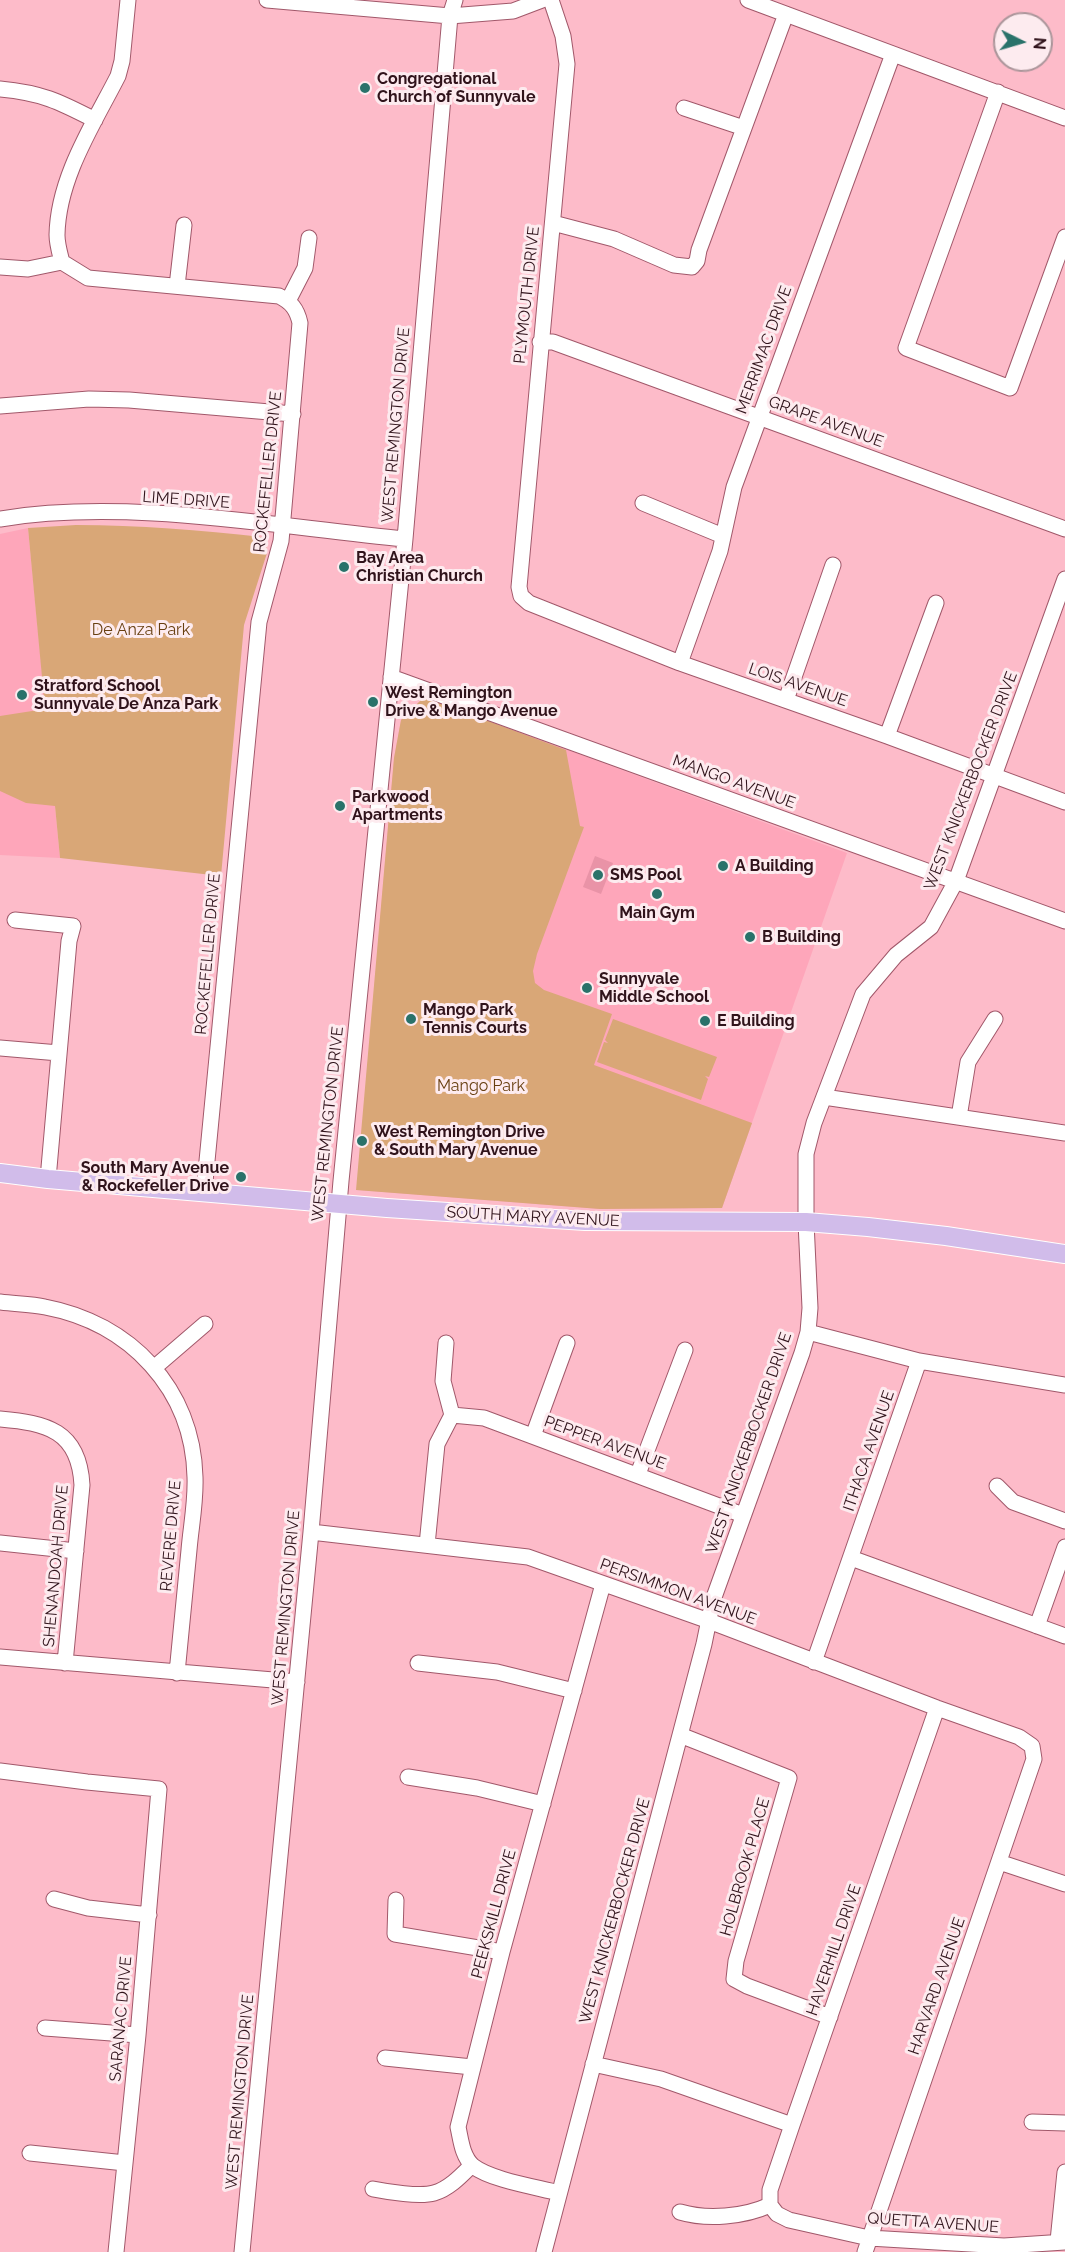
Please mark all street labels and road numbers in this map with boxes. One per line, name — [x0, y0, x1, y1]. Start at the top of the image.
street label: PLYMOUTH DRIVE — [510, 225, 544, 365]
street label: MERRIMAC DRIVE — [732, 283, 796, 417]
street label: WEST REMINGTON DRIVE — [378, 327, 414, 523]
street label: ROCKEFELLER DRIVE — [250, 390, 286, 554]
street label: GRAPE AVENUE — [766, 392, 886, 452]
street label: LIME DRIVE — [142, 487, 230, 513]
street label: LOIS AVENUE — [746, 659, 850, 711]
street label: WEST KNICKERBOCKER DRIVE — [920, 669, 1022, 893]
street label: MANGO AVENUE — [670, 751, 798, 813]
street label: ROCKEFELLER DRIVE — [191, 872, 225, 1036]
street label: WEST REMINGTON DRIVE — [308, 1026, 348, 1222]
street label: SOUTH MARY AVENUE — [446, 1203, 620, 1231]
street label: WEST KNICKERBOCKER DRIVE — [702, 1330, 796, 1556]
street label: ITHACA AVENUE — [839, 1388, 899, 1514]
street label: PEPPER AVENUE — [541, 1412, 669, 1474]
street label: REVERE DRIVE — [157, 1480, 185, 1592]
street label: SHENANDOAH DRIVE — [39, 1484, 73, 1648]
street label: WEST REMINGTON DRIVE — [268, 1510, 304, 1706]
street label: PERSIMMON AVENUE — [597, 1555, 759, 1629]
street label: WEST KNICKERBOCKER DRIVE — [576, 1796, 654, 2026]
street label: HOLBROOK PLACE — [716, 1796, 774, 1938]
street label: PEEKSKILL DRIVE — [468, 1847, 520, 1981]
street label: HAVERHILL DRIVE — [803, 1882, 865, 2018]
street label: HARVARD AVENUE — [904, 1915, 970, 2057]
street label: SARANAC DRIVE — [106, 1956, 136, 2082]
street label: WEST REMINGTON DRIVE — [222, 1994, 258, 2190]
street label: QUETTA AVENUE — [867, 2209, 999, 2237]

